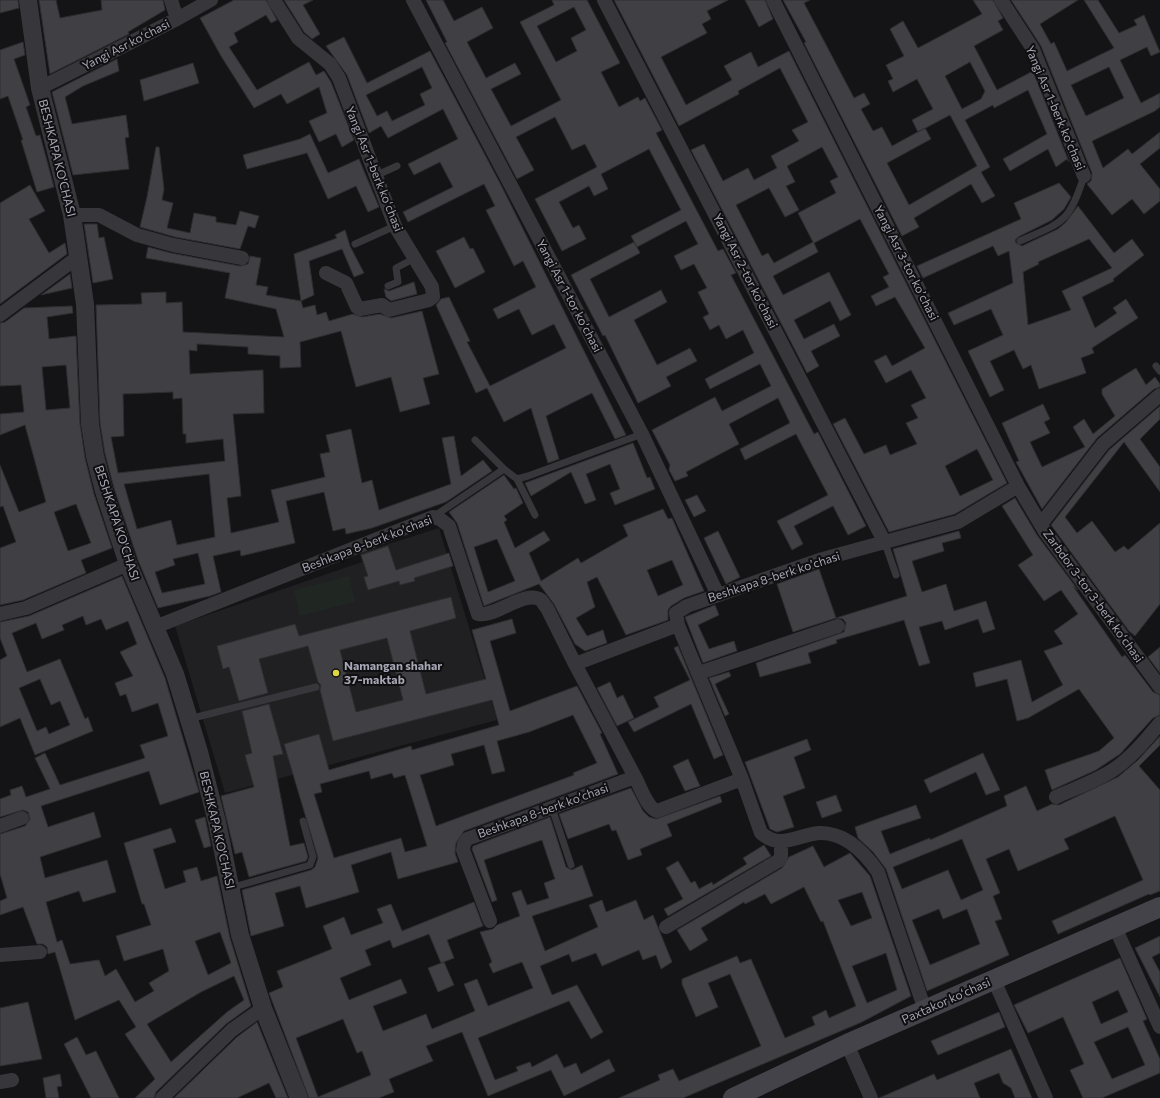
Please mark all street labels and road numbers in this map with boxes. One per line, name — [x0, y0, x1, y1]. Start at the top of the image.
street label: Yangi Asr koʻchasi — [79, 16, 172, 72]
street label: Yangi Asr 1-berk koʻchasi — [1023, 43, 1088, 172]
street label: BESHKAPA KO'CHASI — [37, 98, 79, 218]
street label: Yangi Asr 1-berk koʻchasi — [343, 104, 406, 233]
street label: Yangi Asr 3-tor koʼchasi — [872, 203, 942, 322]
street label: Yangi Asr 2-tor koʼchasi — [711, 211, 781, 330]
street label: Yangi Asr 1-tor koʼchasi — [534, 237, 606, 354]
street label: BESHKAPA KO'CHASI — [93, 463, 143, 582]
street label: Beshkapa 8-berk koʼchasi — [300, 512, 434, 574]
street label: Zarbdor 3-tor 3-berk koʻchasi — [1041, 526, 1147, 665]
street label: Beshkapa 8-berk koʼchasi — [706, 548, 841, 604]
street label: BESHKAPA KO'CHASI — [198, 770, 238, 890]
street label: Beshkapa 8-berk koʼchasi — [475, 780, 610, 840]
street label: Paxtakor koʻchasi — [899, 974, 992, 1026]

